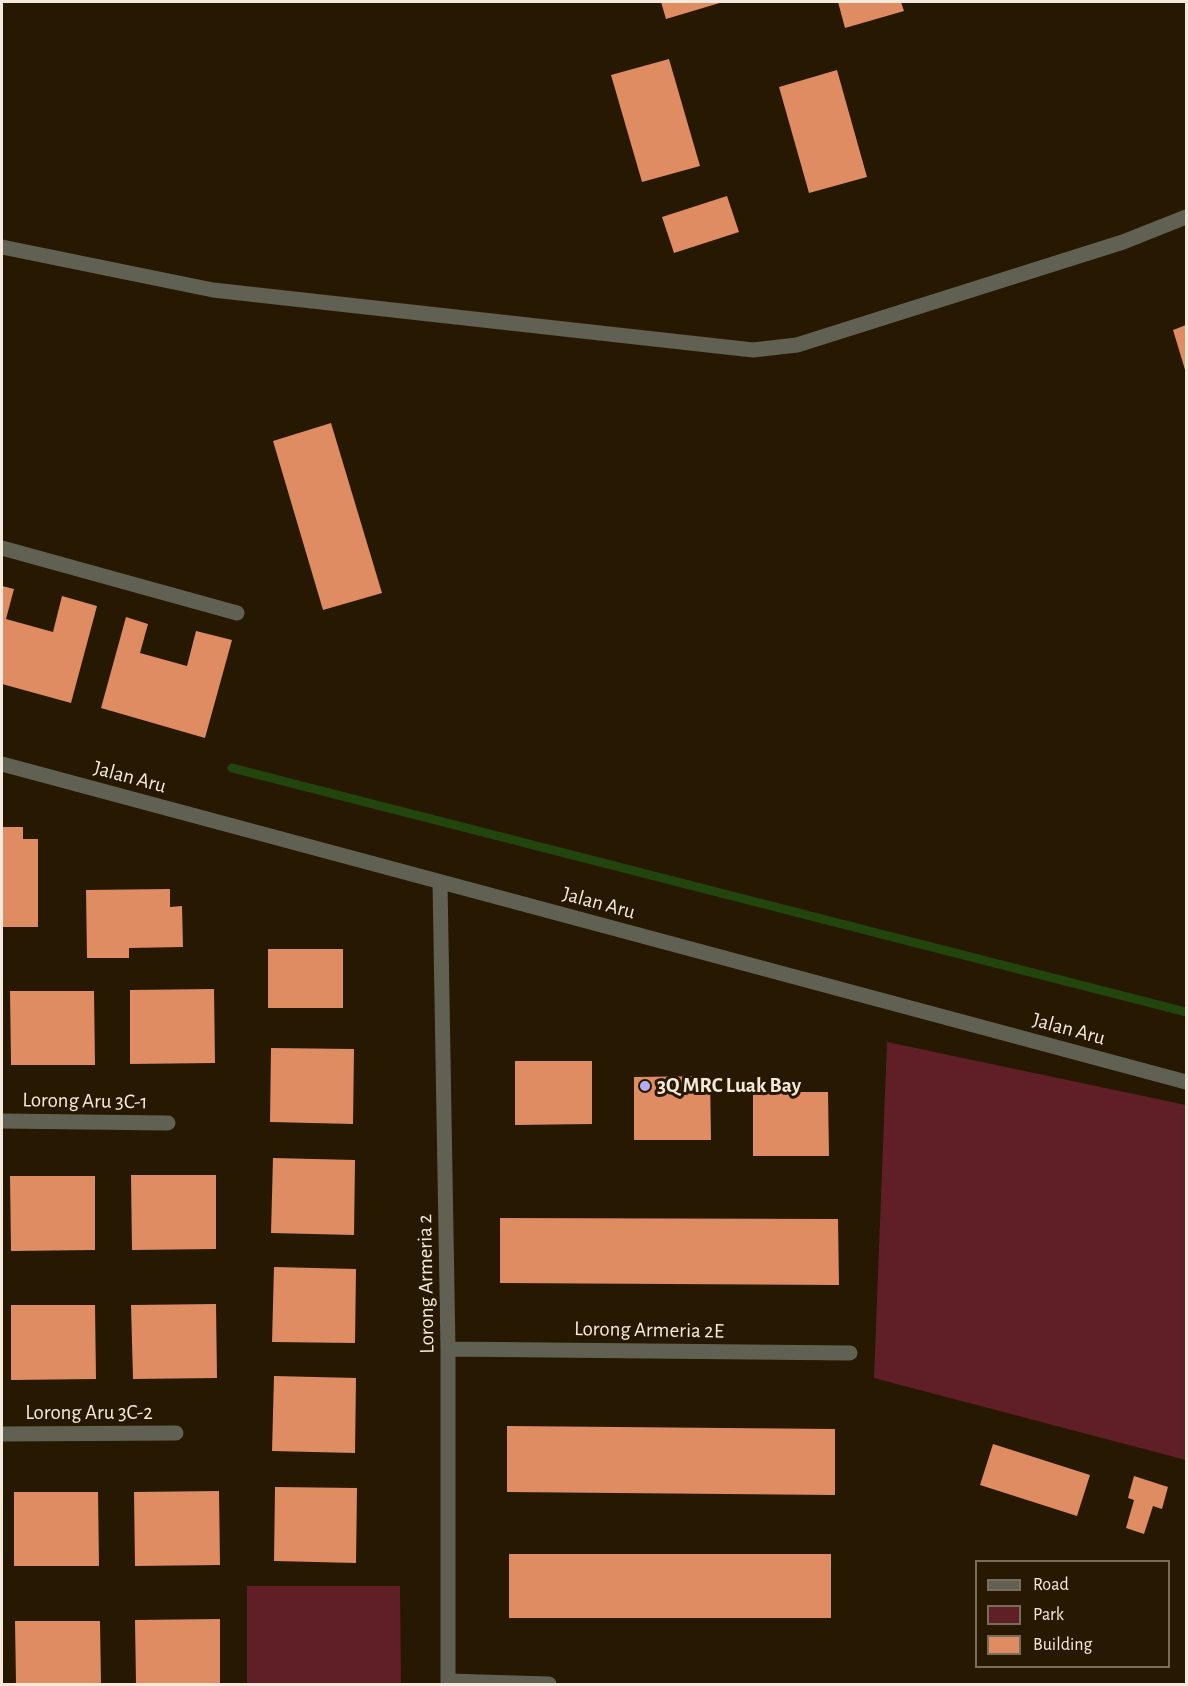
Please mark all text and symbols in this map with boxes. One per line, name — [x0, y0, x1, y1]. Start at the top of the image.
street label: Jalan Aru — [91, 755, 169, 799]
street label: Jalan Aru — [560, 881, 638, 925]
street label: Jalan Aru — [1030, 1007, 1108, 1051]
place label: 3Q MRC Luak Bay — [657, 1073, 801, 1099]
marker: 3Q MRC Luak Bay — [638, 1079, 652, 1093]
street label: Lorong Aru 3C-1 — [22, 1087, 148, 1115]
street label: Lorong Armeria 2 — [412, 1214, 440, 1354]
street label: Lorong Armeria 2E — [574, 1316, 724, 1344]
street label: Lorong Aru 3C-2 — [25, 1400, 153, 1426]
legend — [975, 1560, 1170, 1668]
text: Road — [1033, 1576, 1069, 1594]
text: Park — [1033, 1606, 1064, 1624]
text: Building — [1033, 1636, 1092, 1654]

